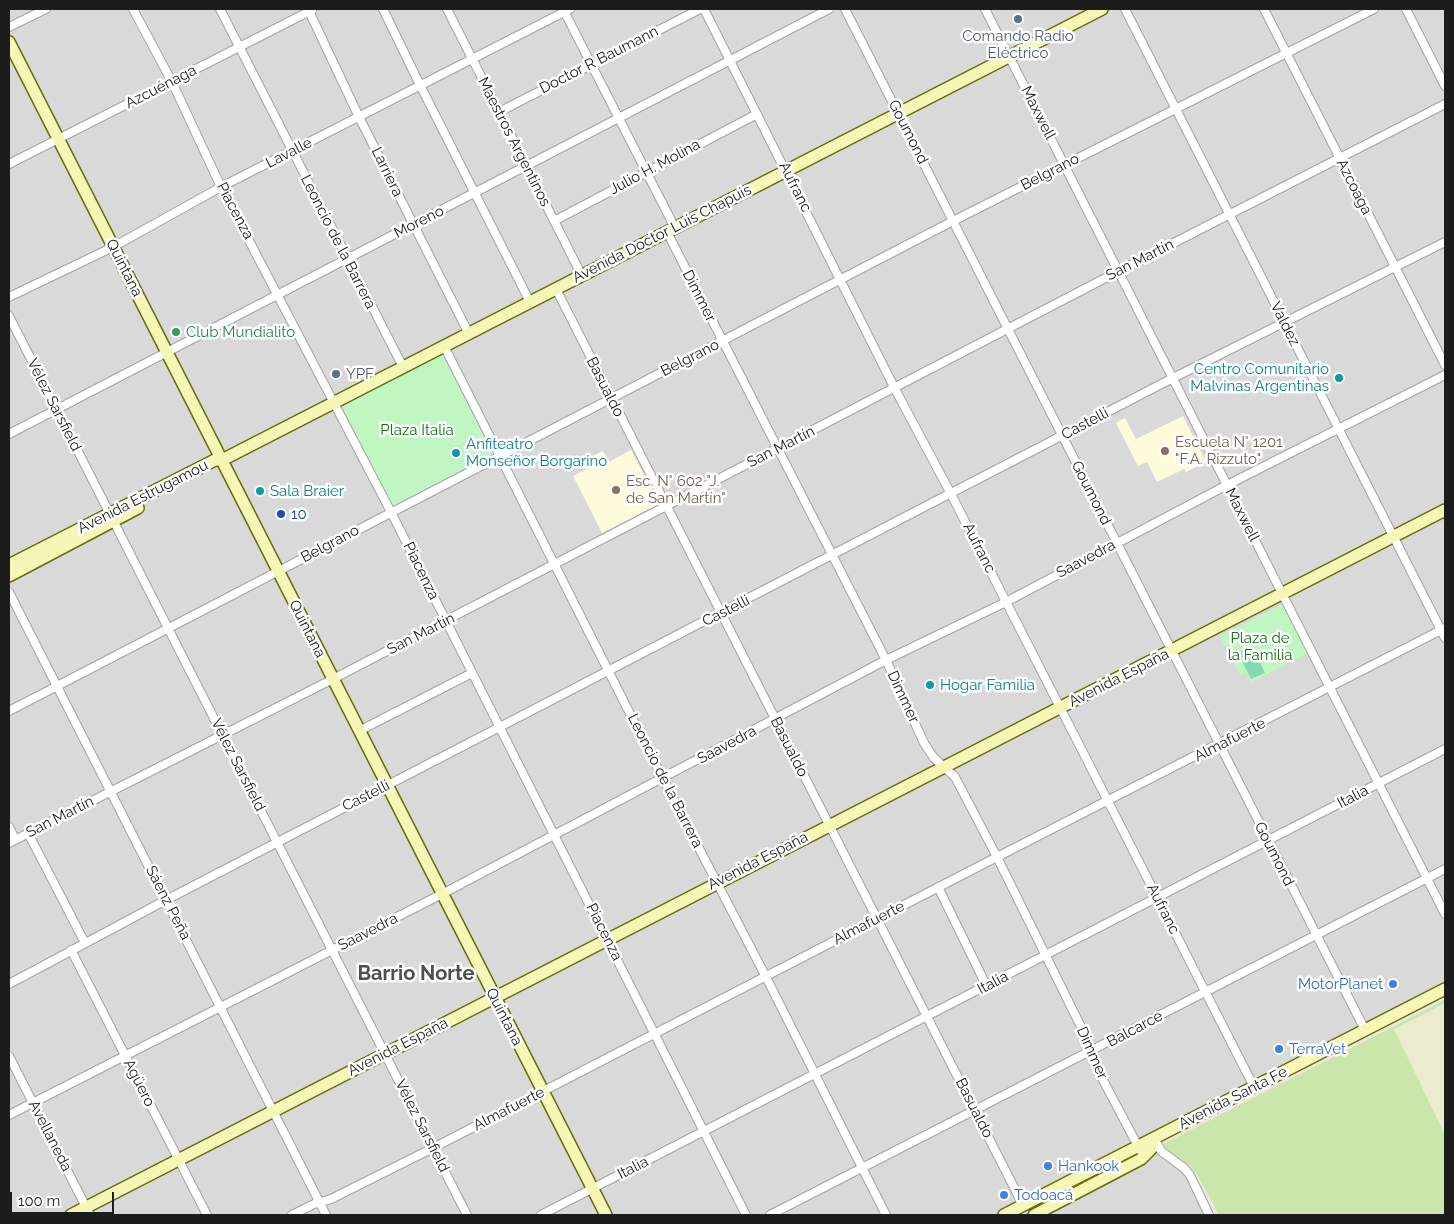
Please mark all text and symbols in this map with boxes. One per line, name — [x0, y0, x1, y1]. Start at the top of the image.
marker: Comando Radio Eléctrico — [1012, 13, 1024, 25]
street label: Doctor R Baumann — [537, 22, 661, 98]
place label: Comando Radio Eléctrico — [962, 27, 1074, 62]
street label: Azcuénaga — [122, 61, 200, 113]
street label: Maestros Argentinos — [474, 74, 554, 210]
street label: Maxwell — [1017, 83, 1059, 143]
street label: Goumond — [884, 97, 932, 167]
street label: Lavalle — [263, 134, 315, 172]
street label: Julio H. Molina — [607, 136, 703, 198]
street label: Larriera — [367, 144, 407, 200]
street label: Belgrano — [1018, 150, 1082, 194]
street label: Azcoaga — [1332, 156, 1376, 218]
street label: Aufranc — [775, 159, 815, 215]
street label: Leoncio de la Barrera — [296, 172, 380, 312]
street label: Piacenza — [212, 179, 258, 243]
street label: Avenida Doctor Luis Chapuis — [570, 181, 754, 287]
street label: Moreno — [391, 202, 447, 242]
street label: San Martín — [1103, 235, 1177, 285]
street label: Quintana — [102, 236, 146, 300]
street label: Dimmer — [678, 267, 720, 325]
street label: Valdez — [1266, 299, 1304, 349]
place label: Club Mundialito — [186, 323, 295, 341]
marker: Club Mundialito — [170, 326, 182, 338]
street label: Belgrano — [658, 336, 722, 380]
street label: Basualdo — [582, 354, 628, 420]
street label: Vélez Sarsfield — [23, 356, 85, 454]
place label: Centro Comunitario Malvinas Argentinas — [1190, 360, 1329, 395]
place label: YPF — [346, 365, 374, 383]
marker: YPF — [330, 368, 342, 380]
marker: Centro Comunitario Malvinas Argentinas — [1333, 372, 1345, 384]
street label: Castelli — [1058, 404, 1112, 444]
park label: Plaza Italia — [380, 421, 454, 439]
street label: San Martín — [744, 422, 818, 472]
place label: Escuela N° 1201 "F.A. Rizzuto" — [1175, 433, 1283, 468]
place label: Anfiteatro Monseñor Borgarino — [466, 435, 607, 470]
marker: Escuela N° 1201 "F.A. Rizzuto" — [1159, 445, 1171, 457]
marker: Anfiteatro Monseñor Borgarino — [450, 447, 462, 459]
street label: Avenida Estrugamou — [75, 456, 211, 538]
street label: Goumond — [1067, 458, 1115, 528]
place label: Esc. N° 602 "J. de San Martín" — [626, 472, 726, 507]
place label: Sala Braier — [270, 482, 344, 500]
marker: Esc. N° 602 "J. de San Martín" — [610, 484, 622, 496]
marker: Sala Braier — [254, 485, 266, 497]
street label: Maxwell — [1221, 485, 1263, 545]
place label: 10 — [291, 505, 307, 523]
marker: 10 — [275, 508, 287, 520]
street label: Aufranc — [959, 520, 999, 576]
street label: Belgrano — [298, 521, 362, 567]
street label: Saavedra — [1053, 536, 1119, 582]
street label: Piacenza — [399, 539, 443, 603]
street label: Castelli — [699, 591, 753, 631]
street label: Quintana — [285, 597, 329, 661]
street label: San Martín — [384, 609, 458, 659]
park label: Plaza de la Familia — [1228, 629, 1292, 664]
street label: Avenida España — [1066, 645, 1172, 711]
street label: Dimmer — [883, 668, 923, 726]
place label: Hogar Familia — [940, 676, 1035, 694]
marker: Hogar Familia — [924, 679, 936, 691]
street label: Leoncio de la Barrera — [623, 711, 707, 851]
street label: Basualdo — [766, 714, 812, 780]
street label: Almafuerte — [1191, 714, 1269, 766]
street label: Vélez Sarsfield — [207, 716, 269, 814]
street label: Saavedra — [694, 722, 760, 768]
street label: Castelli — [339, 776, 393, 816]
street label: Italia — [1334, 781, 1372, 813]
street label: San Martín — [23, 792, 97, 842]
street label: Goumond — [1250, 819, 1298, 889]
street label: Avenida España — [705, 828, 811, 894]
street label: Sáenz Peña — [142, 863, 194, 943]
street label: Aufranc — [1143, 881, 1183, 937]
street label: Almafuerte — [830, 897, 908, 949]
street label: Piacenza — [582, 900, 626, 964]
street label: Saavedra — [335, 909, 401, 955]
district label: Barrio Norte — [357, 962, 475, 986]
street label: Italia — [974, 967, 1012, 999]
place label: MotorPlanet — [1298, 975, 1383, 993]
marker: MotorPlanet — [1387, 978, 1399, 990]
street label: Quintana — [482, 985, 526, 1049]
street label: Balcarce — [1104, 1007, 1166, 1051]
street label: Avenida España — [345, 1014, 451, 1080]
street label: Dimmer — [1072, 1024, 1112, 1082]
place label: TerraVet — [1289, 1040, 1346, 1058]
marker: TerraVet — [1273, 1043, 1285, 1055]
street label: Agüero — [119, 1056, 159, 1110]
street label: Avenida Santa Fe — [1176, 1063, 1290, 1133]
street label: Basualdo — [951, 1075, 997, 1141]
street label: Vélez Sarsfield — [391, 1077, 453, 1175]
street label: Almafuerte — [470, 1083, 548, 1135]
street label: Avellaneda — [24, 1097, 76, 1175]
street label: Italia — [614, 1153, 652, 1183]
place label: Hankook — [1058, 1157, 1119, 1175]
marker: Hankook — [1042, 1160, 1054, 1172]
scale bar — [12, 1182, 116, 1214]
place label: Todoacá — [1014, 1186, 1073, 1204]
marker: Todoacá — [998, 1189, 1010, 1201]
text: 100 m — [18, 1192, 60, 1210]

